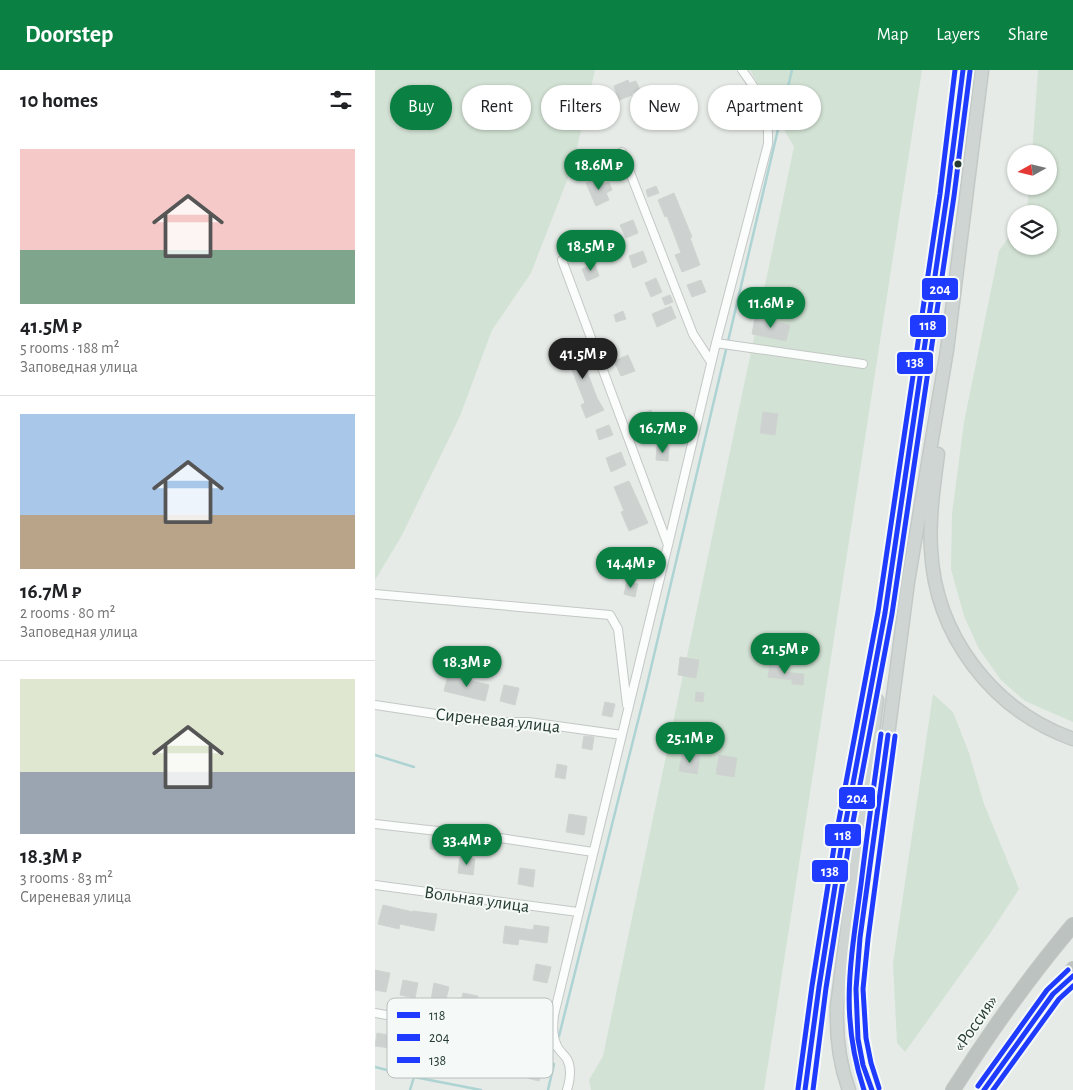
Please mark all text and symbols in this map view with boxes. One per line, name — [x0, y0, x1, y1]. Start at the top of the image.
text: Doorstep — [25, 23, 113, 47]
text: Map — [877, 26, 908, 44]
text: Layers — [936, 26, 980, 44]
text: Share — [1008, 26, 1048, 44]
chip: Buy — [390, 85, 452, 130]
chip: Rent — [462, 85, 531, 130]
chip: Filters — [541, 85, 620, 130]
chip: New — [630, 85, 698, 130]
chip: Apartment — [708, 85, 821, 130]
icon: filters — [327, 86, 355, 114]
text: 10 homes — [20, 90, 98, 111]
north arrow — [1007, 145, 1057, 195]
map controls — [1007, 145, 1057, 255]
pin: 18.6M ₽ — [553, 148, 645, 191]
text: 18.6M ₽ — [575, 157, 623, 173]
unlabelled marker — [953, 159, 963, 169]
icon: home — [143, 181, 233, 271]
button: layers — [1007, 205, 1057, 255]
pin: 18.5M ₽ — [545, 230, 637, 272]
text: 18.5M ₽ — [568, 238, 614, 254]
line badge: 204 — [921, 277, 959, 301]
text: 204 — [930, 283, 950, 297]
pin: 11.6M ₽ — [725, 286, 817, 329]
text: 11.6M ₽ — [748, 295, 794, 311]
line badge: 118 — [909, 314, 947, 338]
text: 41.5M ₽ — [20, 316, 82, 337]
text: 118 — [920, 319, 937, 333]
pin: 41.5M ₽ — [537, 338, 629, 380]
text: 5 rooms · 188 m² — [20, 340, 119, 356]
text: 41.5M ₽ — [559, 346, 607, 362]
line badge: 138 — [896, 351, 934, 375]
text: 138 — [906, 356, 924, 370]
text: Заповедная улица — [20, 359, 138, 375]
pin: 16.7M ₽ — [617, 412, 709, 454]
text: 16.7M ₽ — [640, 420, 686, 436]
icon: home — [143, 447, 233, 537]
pin: 14.4M ₽ — [585, 546, 677, 589]
text: 14.4M ₽ — [607, 555, 655, 571]
text: 16.7M ₽ — [20, 581, 81, 602]
text: 2 rooms · 80 m² — [20, 605, 115, 621]
text: Заповедная улица — [20, 624, 138, 640]
pin: 21.5M ₽ — [739, 632, 831, 675]
text: 21.5M ₽ — [762, 641, 808, 657]
pin: 18.3M ₽ — [421, 646, 513, 688]
text: 18.3M ₽ — [444, 654, 490, 670]
street label: Сиреневая улица — [435, 706, 561, 736]
icon: home — [143, 712, 233, 802]
pin: 25.1M ₽ — [644, 722, 736, 764]
text: 25.1M ₽ — [667, 730, 713, 746]
line badge: 204 — [838, 786, 876, 810]
text: 204 — [847, 792, 867, 806]
line badge: 118 — [824, 823, 862, 847]
pin: 33.4M ₽ — [421, 824, 513, 866]
text: 118 — [835, 829, 852, 843]
text: 33.4M ₽ — [443, 832, 491, 848]
text: 18.3M ₽ — [20, 846, 82, 867]
line badge: 138 — [811, 859, 849, 883]
text: 138 — [821, 865, 839, 879]
text: 3 rooms · 83 m² — [20, 870, 113, 886]
street label: Вольная улица — [423, 884, 531, 916]
text: Сиреневая улица — [20, 889, 131, 905]
street label: «Россия» — [950, 992, 1002, 1055]
legend — [387, 998, 553, 1078]
text: 118 — [429, 1009, 445, 1023]
text: 204 — [429, 1031, 450, 1045]
text: 138 — [429, 1054, 446, 1068]

